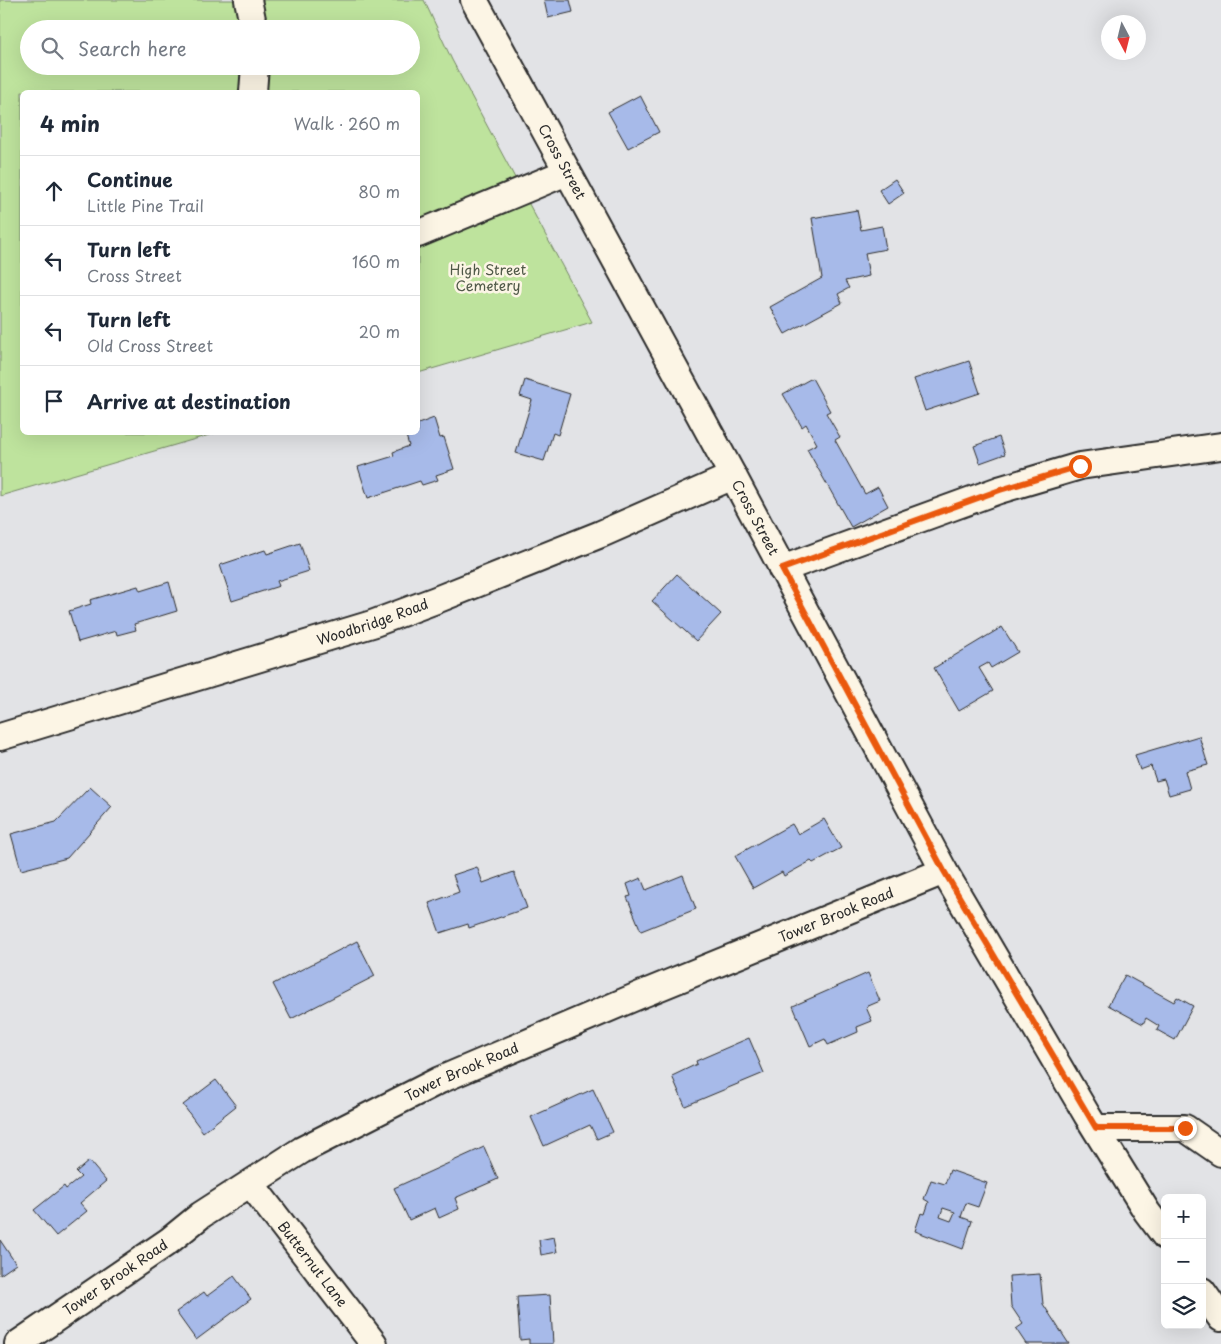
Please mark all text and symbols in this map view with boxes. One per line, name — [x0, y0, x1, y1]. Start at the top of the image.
north arrow — [1101, 15, 1146, 60]
search box — [20, 20, 420, 75]
icon: search — [38, 34, 66, 62]
text: Search here — [78, 34, 187, 62]
text: 4 min — [40, 107, 100, 139]
text: Walk · 260 m — [294, 111, 400, 135]
street label: Cross Street — [533, 120, 592, 203]
text: Continue — [87, 165, 173, 193]
icon: ahead — [40, 177, 68, 205]
text: 80 m — [358, 179, 400, 203]
text: Little Pine Trail — [87, 193, 204, 217]
text: Turn left — [87, 235, 171, 263]
icon: left — [40, 247, 68, 275]
text: 160 m — [352, 249, 400, 273]
park label: High Street Cemetery — [450, 259, 527, 296]
text: Cross Street — [87, 263, 182, 287]
text: Turn left — [87, 305, 171, 333]
icon: left — [40, 317, 68, 345]
text: 20 m — [359, 319, 400, 343]
text: Old Cross Street — [87, 333, 213, 357]
icon: arrive — [40, 387, 68, 415]
text: Arrive at destination — [87, 387, 291, 415]
route start — [1069, 455, 1092, 478]
street label: Cross Street — [727, 476, 785, 559]
street label: Woodbridge Road — [314, 593, 431, 650]
street label: Tower Brook Road — [775, 882, 897, 947]
street label: Tower Brook Road — [401, 1037, 522, 1106]
route end — [1174, 1117, 1197, 1140]
map controls — [1161, 1194, 1206, 1329]
button: + — [1161, 1194, 1206, 1239]
street label: Butternut Lane — [273, 1216, 353, 1311]
street label: Tower Brook Road — [59, 1234, 172, 1320]
button: − — [1161, 1239, 1206, 1284]
button: layers — [1161, 1284, 1206, 1329]

